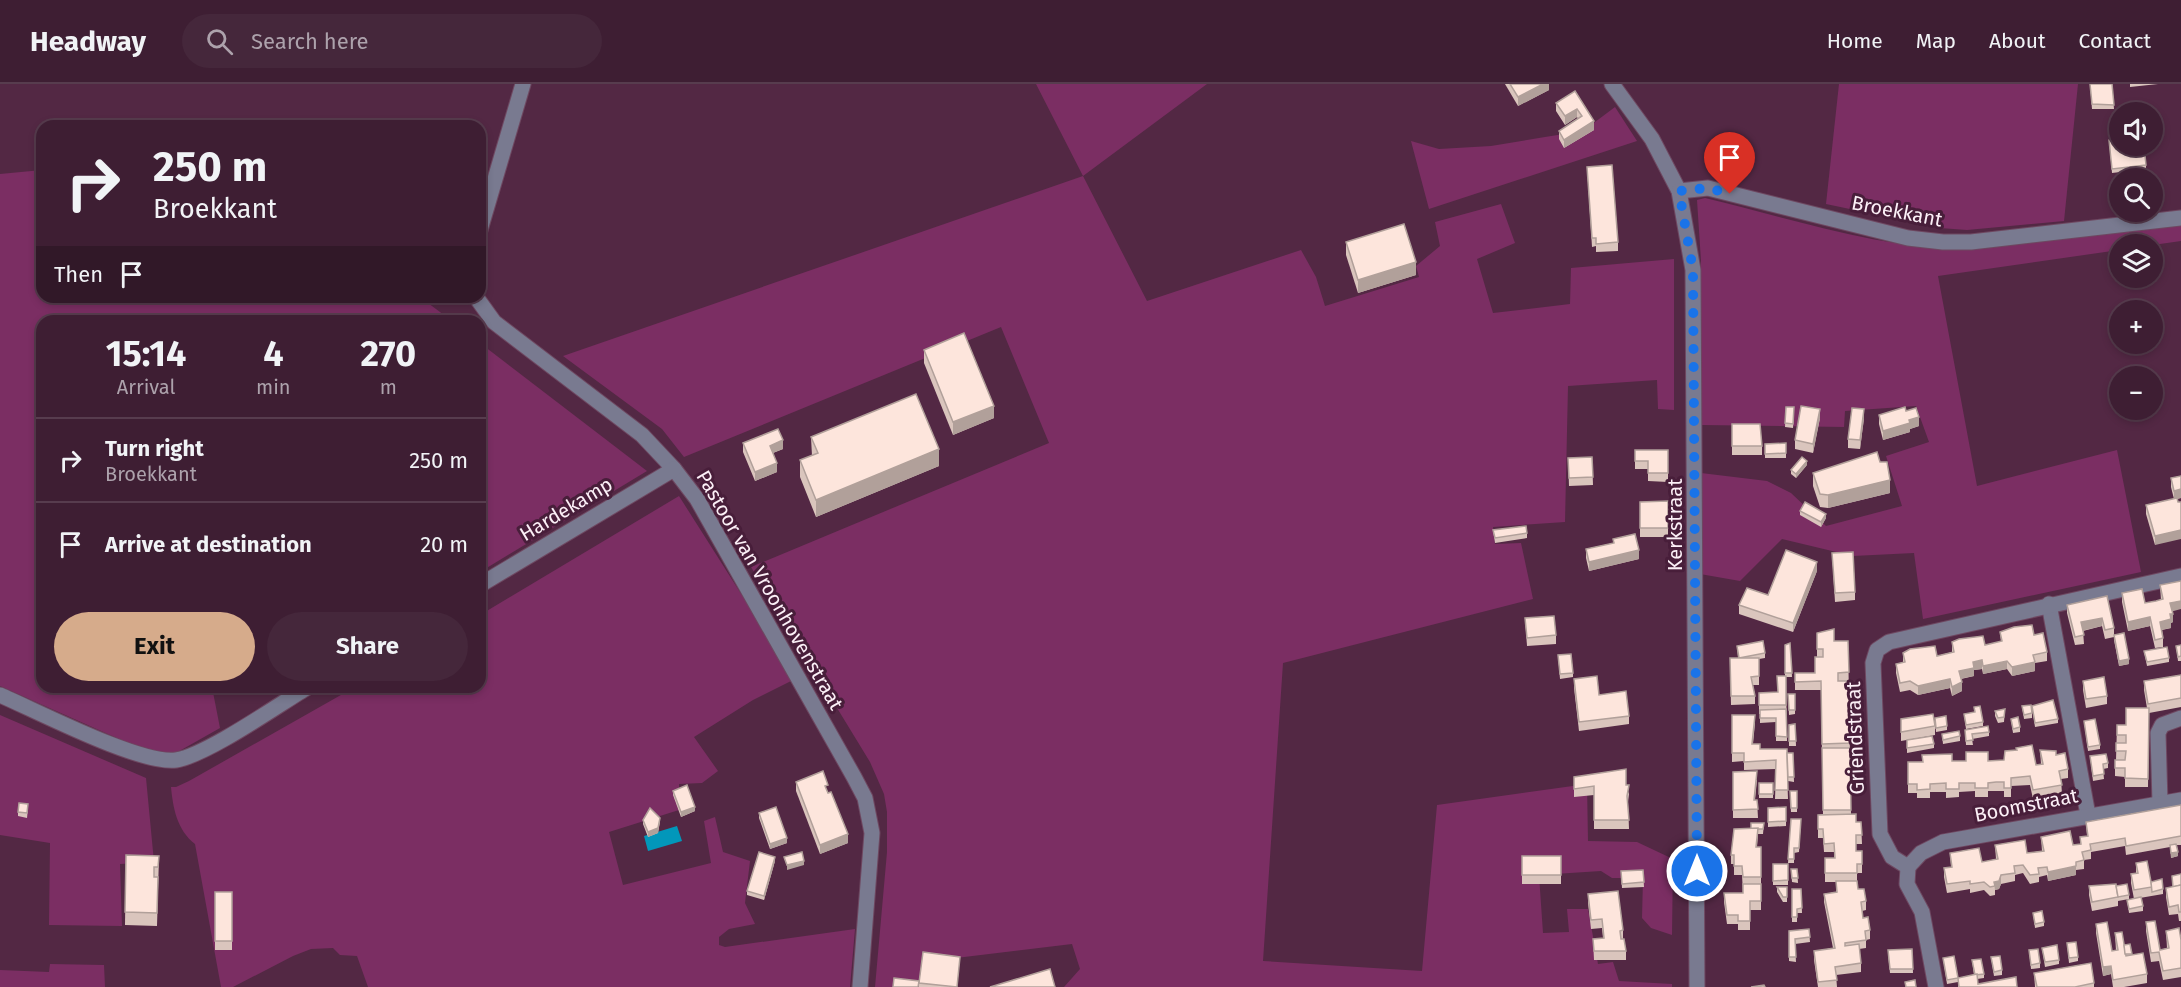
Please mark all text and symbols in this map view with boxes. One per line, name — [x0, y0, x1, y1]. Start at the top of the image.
search box — [182, 14, 602, 68]
text: Headway — [30, 25, 146, 58]
icon: search — [203, 25, 236, 58]
text: Search here — [251, 28, 369, 55]
text: Home — [1827, 28, 1883, 54]
text: Map — [1916, 28, 1956, 54]
text: About — [1989, 28, 2046, 54]
text: Contact — [2079, 28, 2151, 54]
map controls — [2109, 102, 2163, 420]
button: sound — [2109, 102, 2163, 156]
pin — [1704, 132, 1755, 194]
icon: arrive — [1713, 141, 1746, 174]
text: 250 m — [153, 142, 267, 192]
icon: right — [54, 144, 132, 222]
button: search — [2109, 168, 2163, 222]
street label: Broekkant — [1850, 190, 1945, 232]
text: Broekkant — [153, 193, 277, 225]
button: layers — [2109, 234, 2163, 288]
icon: arrive — [115, 258, 148, 291]
text: Then — [54, 261, 103, 288]
button: + — [2109, 300, 2163, 354]
text: 15:14 — [106, 332, 186, 376]
text: 4 — [263, 332, 284, 376]
text: 270 — [360, 332, 416, 376]
button: − — [2109, 366, 2163, 420]
text: Arrival — [117, 375, 175, 399]
text: min — [256, 375, 291, 399]
text: m — [380, 375, 397, 399]
text: Turn right — [105, 435, 204, 462]
icon: right — [54, 444, 87, 477]
text: 250 m — [409, 447, 468, 474]
text: Broekkant — [105, 462, 197, 486]
street label: Pastoor van Vroonhovenstraat — [691, 466, 849, 715]
street label: Hardekamp — [515, 472, 617, 546]
street label: Kerkstraat — [1663, 478, 1687, 571]
icon: arrive — [54, 528, 87, 561]
text: Arrive at destination — [105, 531, 312, 558]
text: 20 m — [420, 531, 468, 558]
button: Exit — [54, 612, 255, 681]
button: Share — [267, 612, 468, 681]
street label: Griendstraat — [1841, 680, 1869, 795]
street label: Boomstraat — [1972, 783, 2081, 827]
position arrow — [1665, 839, 1729, 903]

